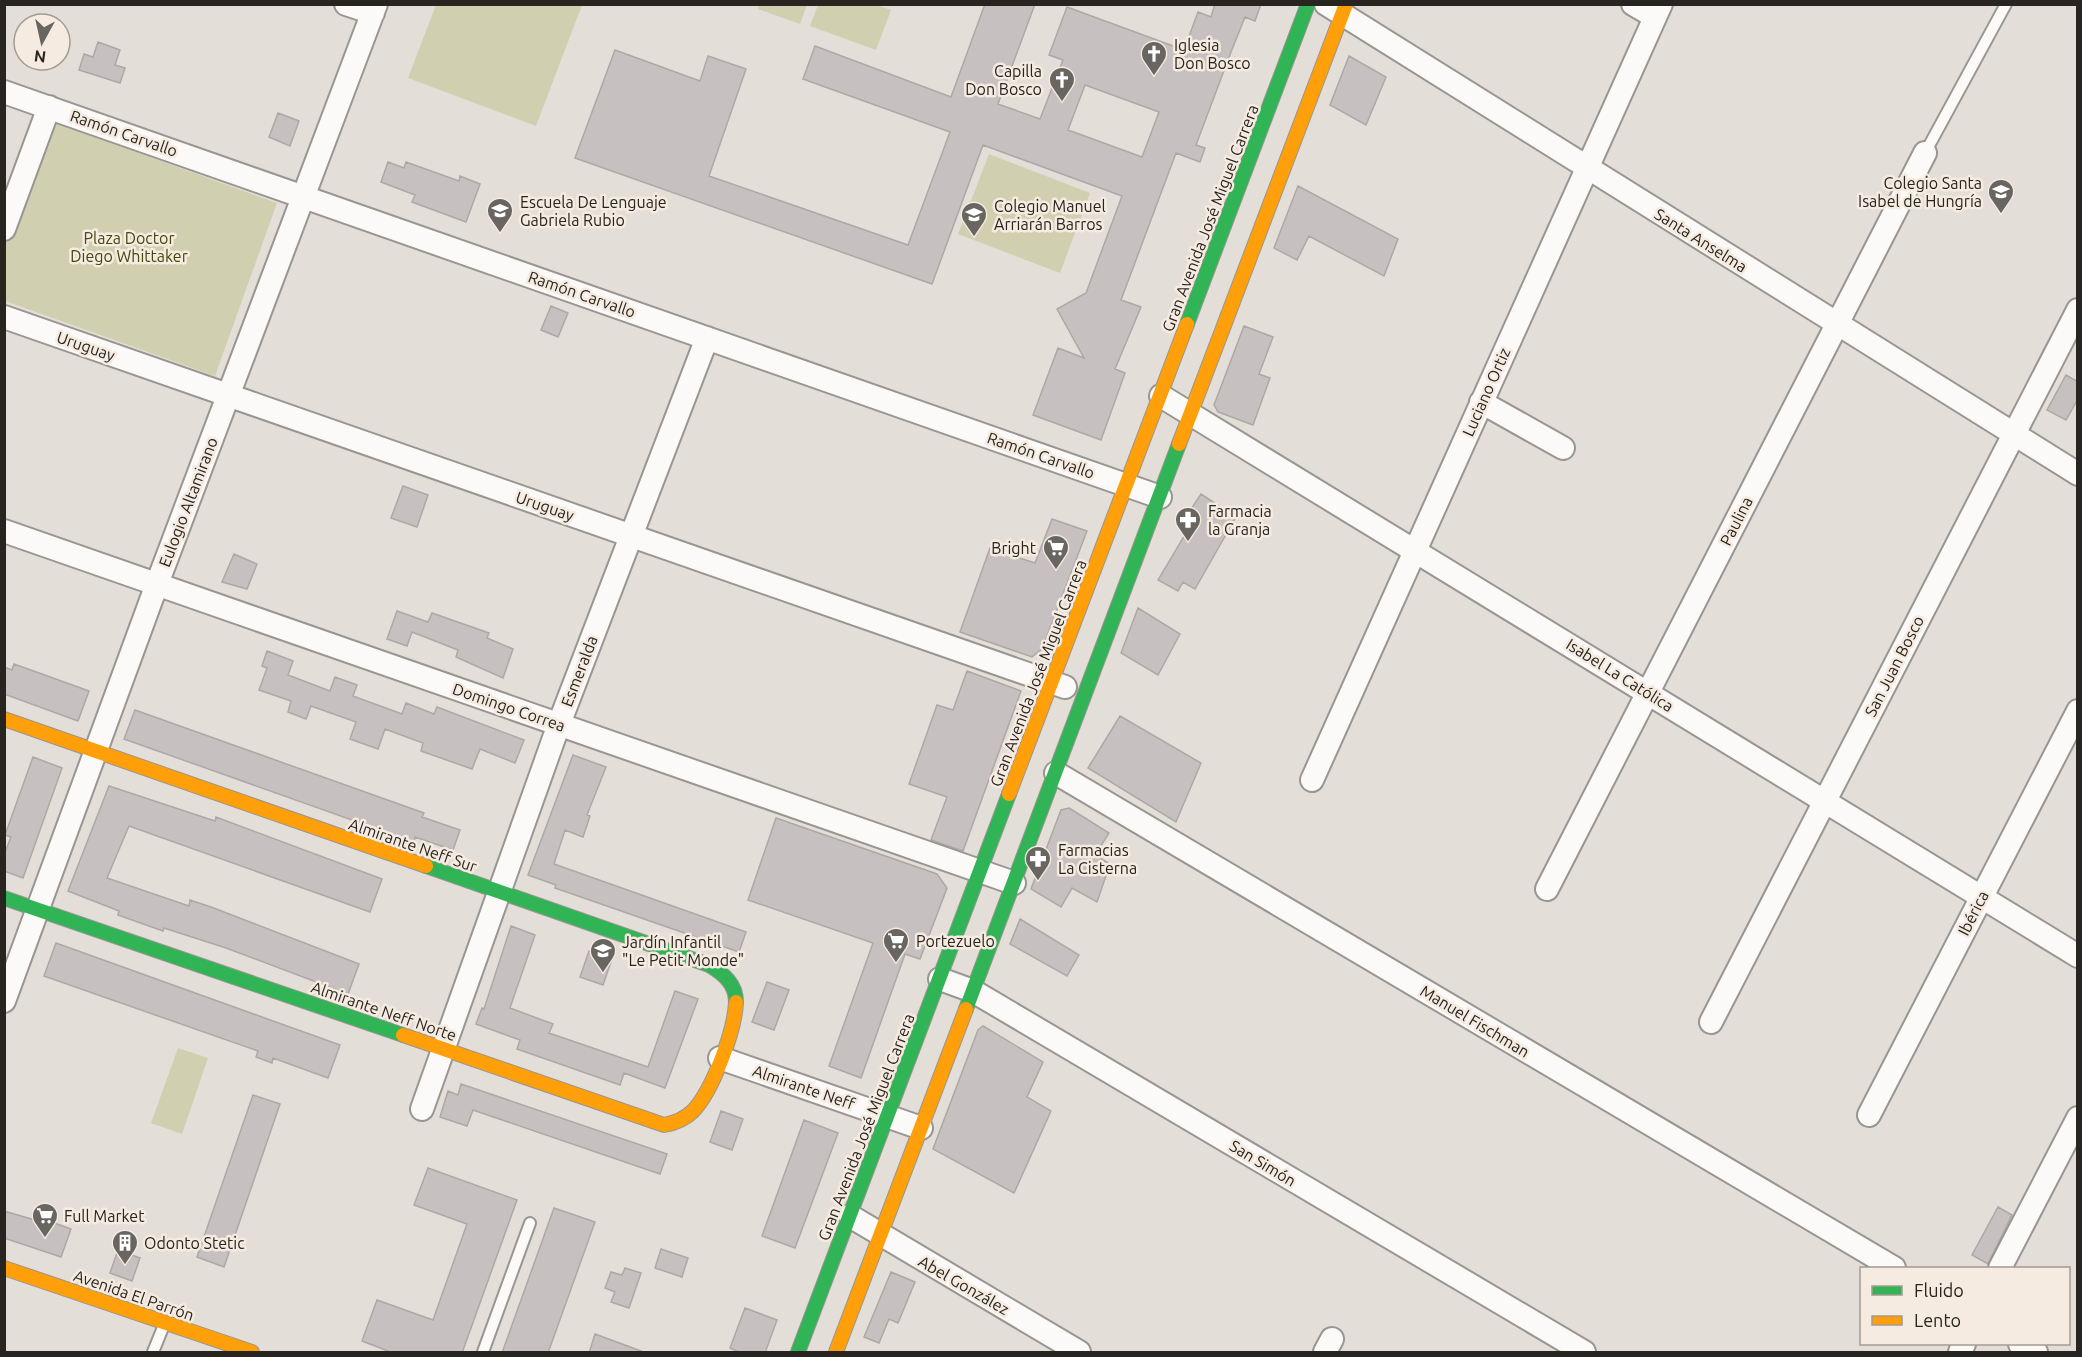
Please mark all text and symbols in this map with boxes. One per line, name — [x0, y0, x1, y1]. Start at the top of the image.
north arrow — [12, 12, 72, 72]
place label: Iglesia Don Bosco — [1174, 36, 1251, 72]
church icon: Iglesia Don Bosco — [1139, 39, 1169, 77]
text: N — [33, 47, 47, 67]
place label: Capilla Don Bosco — [965, 62, 1042, 98]
church icon: Capilla Don Bosco — [1047, 65, 1077, 103]
street label: Gran Avenida José Miguel Carrera — [1158, 102, 1262, 334]
street label: Ramón Carvallo — [68, 106, 180, 160]
place label: Colegio Santa Isabel de Hungría — [1858, 174, 1982, 210]
school or university icon: Colegio Santa Isabel de Hungría — [1986, 177, 2016, 215]
place label: Escuela De Lenguaje Gabriela Rubio — [520, 193, 667, 229]
school or university icon: Escuela De Lenguaje Gabriela Rubio — [485, 196, 515, 234]
place label: Colegio Manuel Arriarán Barros — [994, 197, 1106, 233]
school or university icon: Colegio Manuel Arriarán Barros — [959, 200, 989, 238]
street label: Santa Anselma — [1652, 204, 1750, 276]
park label: Plaza Doctor Diego Whittaker — [70, 229, 188, 265]
street label: Ramón Carvallo — [526, 267, 638, 321]
street label: Uruguay — [55, 328, 118, 364]
street label: Luciano Ortiz — [1458, 345, 1514, 439]
street label: Ramón Carvallo — [985, 428, 1097, 482]
street label: Eulogio Altamirano — [155, 435, 221, 569]
street label: Uruguay — [514, 488, 577, 524]
street label: Paulina — [1716, 494, 1756, 548]
place label: Farmacia la Granja — [1208, 502, 1272, 538]
pharmacy icon: Farmacia la Granja — [1173, 505, 1203, 543]
supermarket icon: Bright — [1041, 533, 1071, 571]
place label: Bright — [991, 539, 1037, 557]
street label: Gran Avenida José Miguel Carrera — [986, 557, 1090, 789]
street label: San Juan Bosco — [1861, 613, 1927, 719]
street label: Esmeralda — [557, 633, 601, 709]
street label: Isabel La Católica — [1563, 635, 1677, 715]
street label: Domingo Correa — [450, 679, 568, 735]
street label: Almirante Neff Sur — [347, 815, 479, 875]
place label: Farmacias La Cisterna — [1058, 841, 1137, 877]
pharmacy icon: Farmacias La Cisterna — [1023, 844, 1053, 882]
street label: Ibérica — [1954, 888, 1992, 938]
supermarket icon: Portezuelo — [881, 926, 911, 964]
place label: Portezuelo — [916, 932, 995, 950]
place label: Jardín Infantil "Le Petit Monde" — [622, 933, 744, 969]
school or university icon: Jardín Infantil "Le Petit Monde" — [588, 936, 618, 974]
street label: Almirante Neff Norte — [309, 978, 459, 1044]
street label: Manuel Fischman — [1417, 981, 1533, 1061]
street label: Gran Avenida José Miguel Carrera — [814, 1011, 918, 1243]
street label: Almirante Neff — [751, 1061, 858, 1113]
street label: San Simón — [1227, 1136, 1299, 1190]
supermarket icon: Full Market — [30, 1201, 60, 1239]
place label: Full Market — [64, 1207, 145, 1225]
building icon: Odonto Stetic — [110, 1228, 140, 1266]
place label: Odonto Stetic — [144, 1234, 245, 1252]
street label: Abel González — [916, 1252, 1012, 1318]
street label: Avenida El Parrón — [71, 1266, 197, 1324]
legend — [1860, 1267, 2070, 1345]
text: Fluido — [1914, 1280, 1964, 1300]
text: Lento — [1914, 1310, 1961, 1330]

